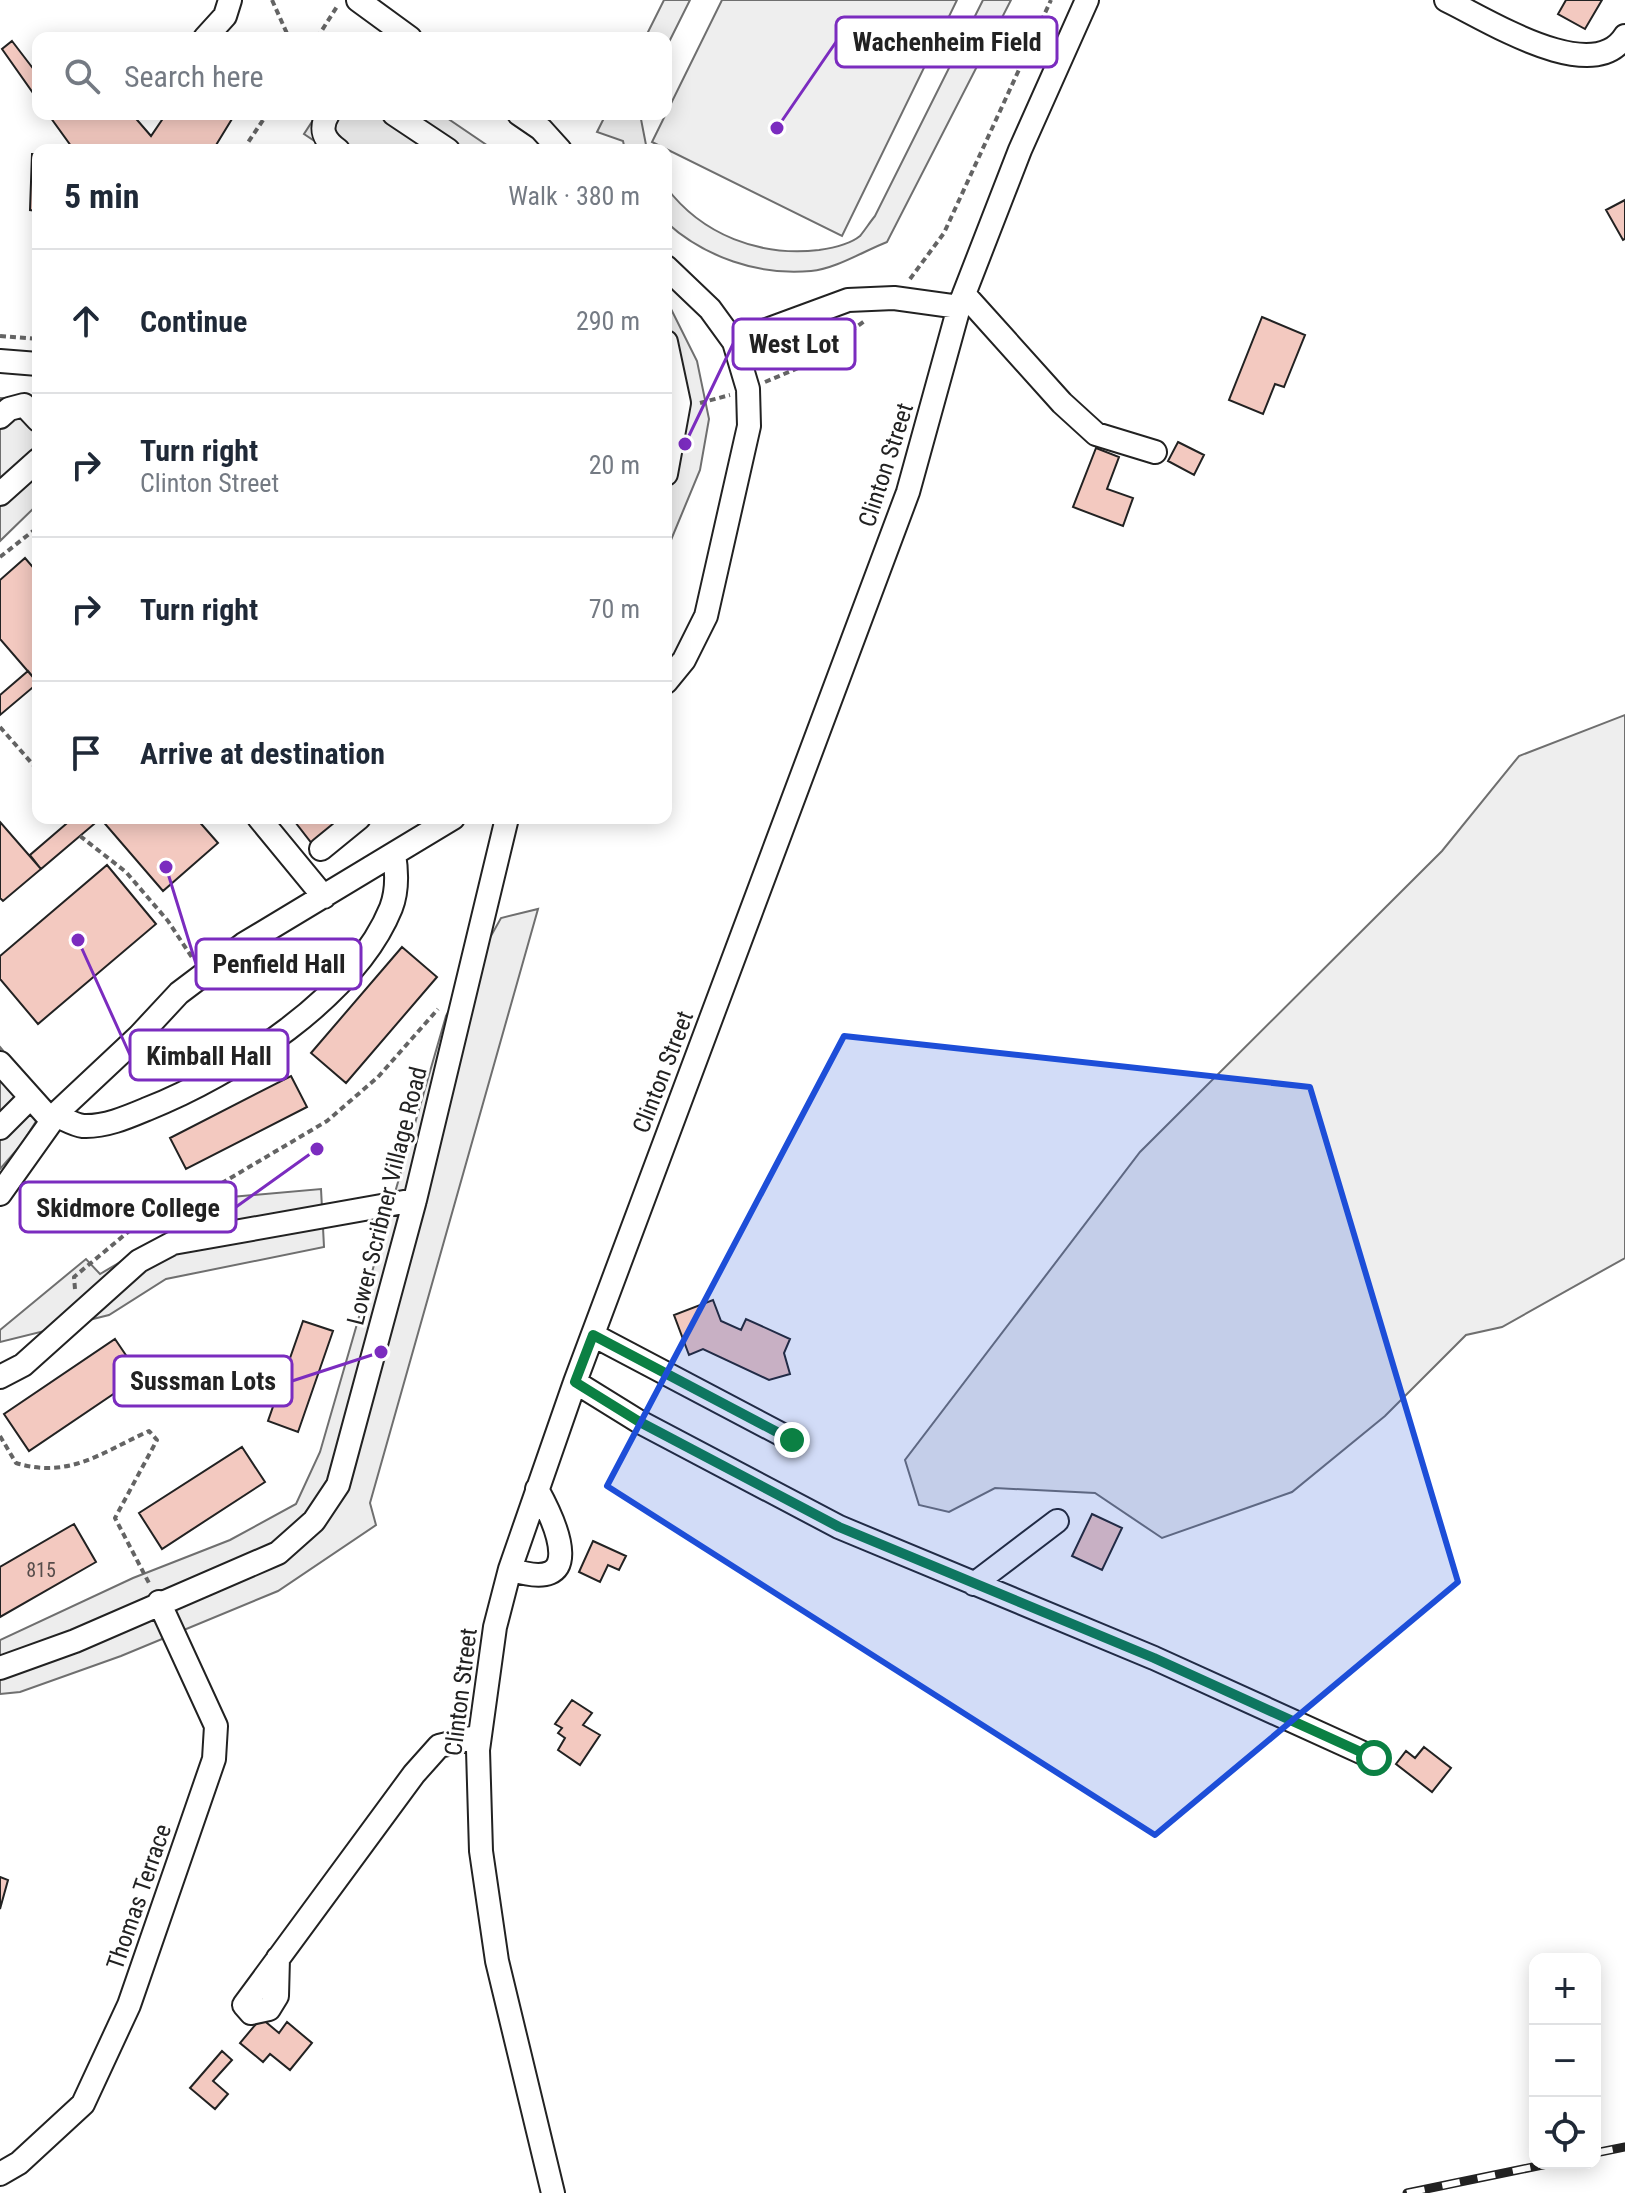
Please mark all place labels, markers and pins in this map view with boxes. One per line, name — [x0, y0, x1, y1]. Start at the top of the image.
callout: Wachenheim Field — [836, 17, 1057, 67]
callout: West Lot — [733, 319, 855, 369]
callout: Penfield Hall — [196, 939, 361, 989]
callout: Kimball Hall — [130, 1030, 288, 1080]
callout: Skidmore College — [20, 1182, 236, 1232]
callout: Sussman Lots — [114, 1356, 292, 1406]

